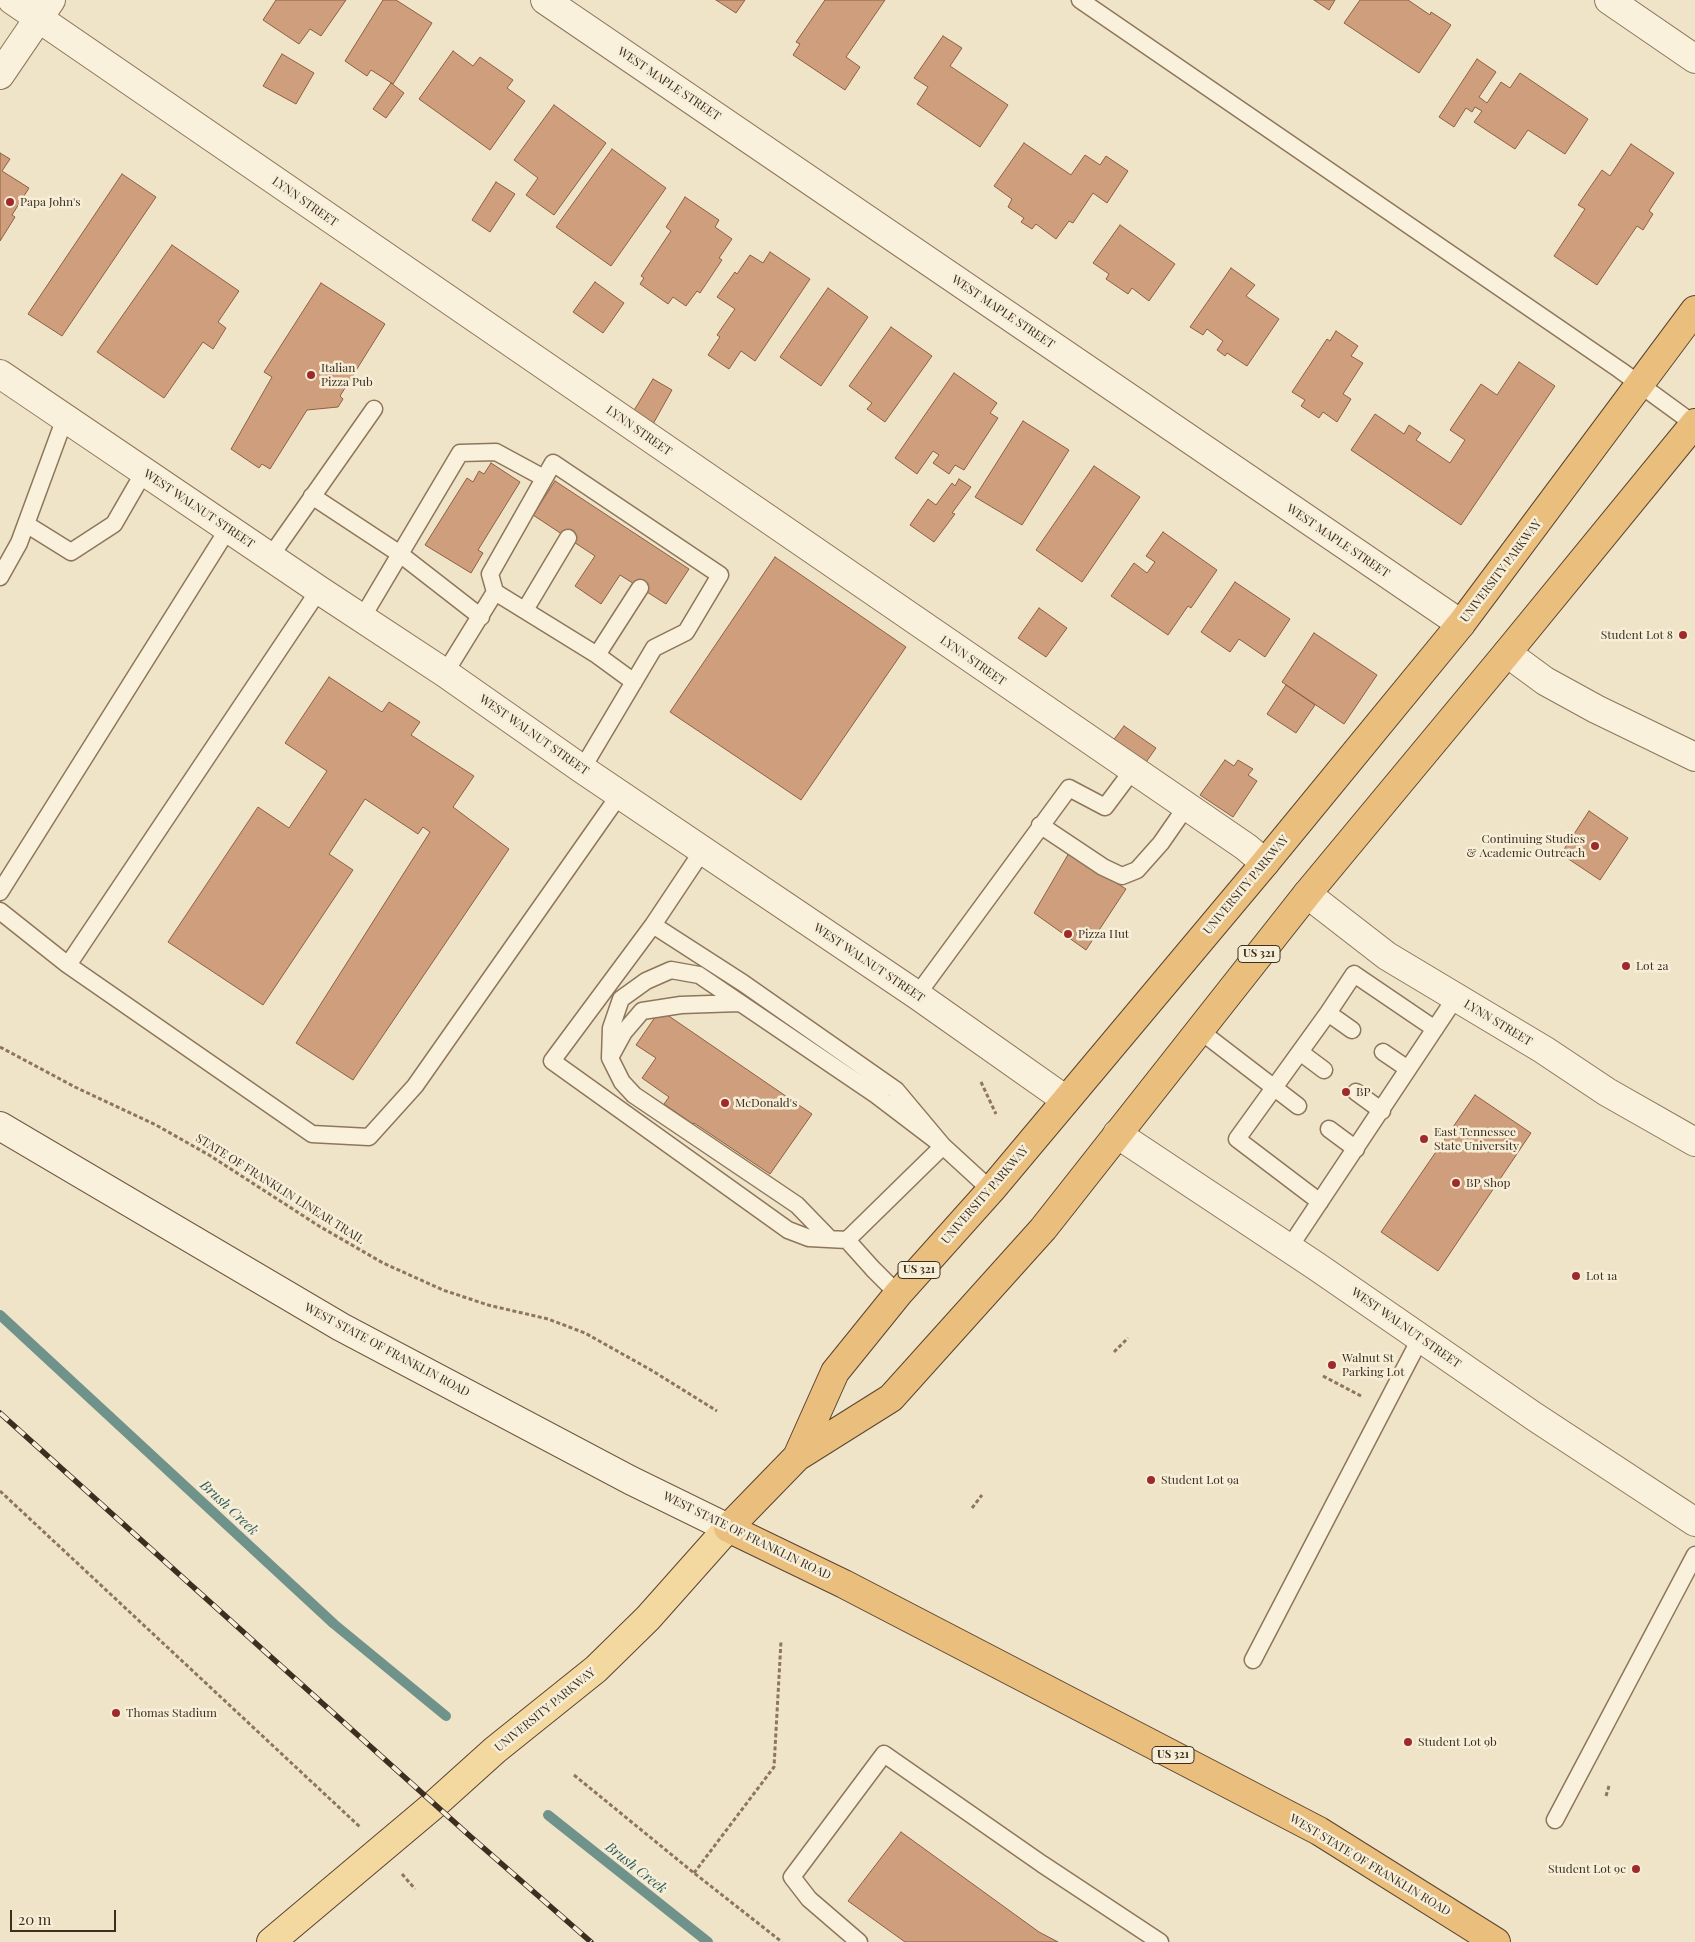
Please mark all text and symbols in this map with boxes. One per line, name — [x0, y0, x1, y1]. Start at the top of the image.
street label: WEST MAPLE STREET — [615, 44, 723, 124]
street label: LYNN STREET — [269, 174, 341, 230]
place label: Papa John's — [20, 195, 81, 209]
marker: Papa John's — [4, 196, 16, 208]
street label: WEST MAPLE STREET — [949, 272, 1057, 352]
place label: Italian Pizza Pub — [321, 361, 373, 389]
marker: Italian Pizza Pub — [305, 369, 317, 381]
street label: LYNN STREET — [603, 403, 675, 459]
street label: WEST WALNUT STREET — [141, 467, 257, 551]
street label: WEST MAPLE STREET — [1284, 501, 1392, 581]
street label: UNIVERSITY PARKWAY — [1458, 517, 1544, 625]
place label: Student Lot 8 — [1601, 628, 1673, 642]
marker: Student Lot 8 — [1677, 629, 1689, 641]
street label: LYNN STREET — [937, 633, 1009, 689]
street label: WEST WALNUT STREET — [476, 692, 592, 778]
street label: UNIVERSITY PARKWAY — [1200, 832, 1292, 938]
place label: Continuing Studies & Academic Outreach — [1466, 832, 1585, 860]
marker: Continuing Studies & Academic Outreach — [1589, 840, 1601, 852]
street label: WEST WALNUT STREET — [811, 921, 927, 1005]
place label: Pizza Hut — [1078, 927, 1129, 941]
marker: Pizza Hut — [1062, 928, 1074, 940]
road number: US 321 — [1238, 946, 1280, 962]
place label: Lot 2a — [1636, 959, 1669, 973]
marker: Lot 2a — [1620, 960, 1632, 972]
street label: LYNN STREET — [1461, 997, 1535, 1049]
place label: BP — [1356, 1085, 1370, 1099]
marker: BP — [1340, 1086, 1352, 1098]
place label: McDonald's — [735, 1096, 797, 1110]
marker: McDonald's — [719, 1097, 731, 1109]
place label: East Tennessee State University — [1434, 1125, 1519, 1153]
street label: STATE OF FRANKLIN LINEAR TRAIL — [193, 1131, 367, 1247]
marker: East Tennessee State University — [1418, 1133, 1430, 1145]
street label: UNIVERSITY PARKWAY — [939, 1143, 1031, 1247]
place label: BP Shop — [1466, 1176, 1510, 1190]
marker: BP Shop — [1450, 1177, 1462, 1189]
road number: US 321 — [898, 1262, 940, 1278]
place label: Lot 1a — [1586, 1269, 1617, 1283]
marker: Lot 1a — [1570, 1270, 1582, 1282]
street label: WEST WALNUT STREET — [1348, 1285, 1464, 1371]
street label: WEST STATE OF FRANKLIN ROAD — [302, 1300, 472, 1400]
place label: Walnut St Parking Lot — [1342, 1351, 1404, 1379]
marker: Walnut St Parking Lot — [1326, 1359, 1338, 1371]
place label: Student Lot 9a — [1161, 1473, 1239, 1487]
marker: Student Lot 9a — [1145, 1474, 1157, 1486]
water label: Brush Creek — [196, 1477, 262, 1539]
street label: WEST STATE OF FRANKLIN ROAD — [661, 1489, 833, 1583]
street label: UNIVERSITY PARKWAY — [492, 1665, 598, 1755]
place label: Thomas Stadium — [126, 1706, 217, 1720]
marker: Thomas Stadium — [110, 1707, 122, 1719]
place label: Student Lot 9b — [1418, 1735, 1497, 1749]
marker: Student Lot 9b — [1402, 1736, 1414, 1748]
road number: US 321 — [1152, 1746, 1194, 1764]
street label: WEST STATE OF FRANKLIN ROAD — [1287, 1811, 1453, 1919]
water label: Brush Creek — [602, 1839, 670, 1897]
place label: Student Lot 9c — [1548, 1862, 1626, 1876]
marker: Student Lot 9c — [1630, 1863, 1642, 1875]
scale bar — [12, 1900, 119, 1932]
text: 20 m — [18, 1909, 51, 1929]

